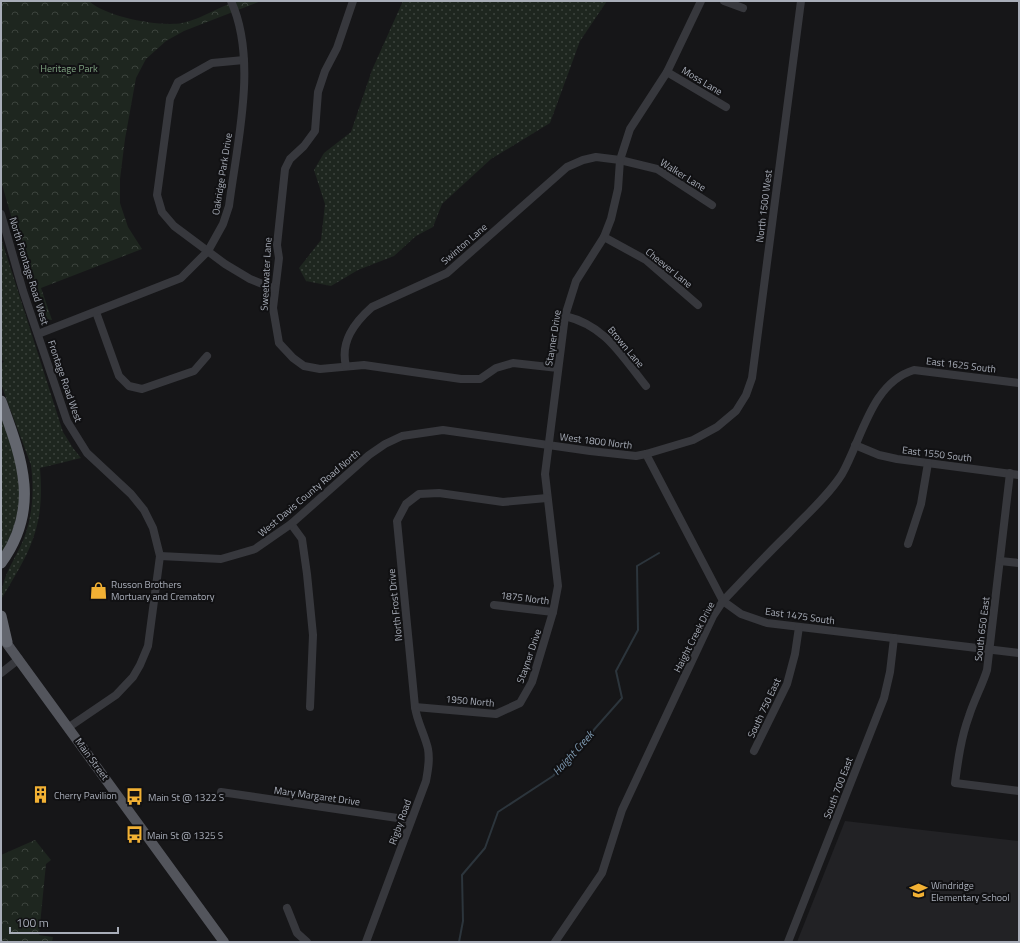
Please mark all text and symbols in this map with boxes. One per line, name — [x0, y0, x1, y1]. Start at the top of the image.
park label: Heritage Park — [40, 61, 98, 76]
street label: Moss Lane — [679, 63, 725, 99]
street label: Oakridge Park Drive — [208, 132, 236, 216]
street label: Walker Lane — [657, 155, 709, 195]
street label: North 1500 West — [752, 168, 776, 243]
street label: North Frontage Road West — [5, 215, 53, 327]
street label: Swinton Lane — [438, 220, 490, 268]
street label: Sweetwater Lane — [257, 237, 275, 311]
street label: Cheever Lane — [642, 244, 696, 292]
street label: Stayner Drive — [541, 309, 565, 367]
street label: Brown Lane — [604, 323, 648, 371]
street label: Frontage Road West — [44, 338, 86, 424]
street label: East 1625 South — [925, 353, 997, 377]
street label: West 1800 North — [559, 429, 633, 453]
street label: East 1550 South — [901, 442, 973, 466]
street label: West Davis County Road North — [255, 446, 363, 540]
street label: North Frost Drive — [384, 568, 406, 642]
place label: Russon Brothers Mortuary and Crematory — [111, 577, 215, 604]
shop icon: Russon Brothers Mortuary and Crematory — [88, 580, 108, 600]
street label: 1875 North — [500, 588, 550, 608]
street label: South 650 East — [971, 595, 993, 662]
street label: Haight Creek Drive — [670, 599, 718, 675]
street label: East 1475 South — [764, 604, 836, 628]
street label: Stayner Drive — [513, 627, 545, 685]
street label: South 750 East — [744, 675, 785, 741]
street label: 1950 North — [445, 691, 495, 711]
water label: Haight Creek — [549, 726, 598, 779]
street label: Main Street — [72, 735, 113, 784]
street label: South 700 East — [819, 755, 857, 821]
street label: Mary Margaret Drive — [273, 783, 361, 809]
building icon: Cherry Pavilion — [31, 785, 51, 805]
bus stop icon: Main St @ 1322 S — [125, 787, 145, 807]
place label: Cherry Pavilion — [54, 788, 117, 803]
place label: Main St @ 1322 S — [148, 790, 224, 805]
street label: Rigby Road — [385, 797, 415, 847]
bus stop icon: Main St @ 1325 S — [124, 825, 144, 845]
place label: Main St @ 1325 S — [147, 828, 223, 843]
place label: Windridge Elementary School — [931, 878, 1010, 905]
school or university icon: Windridge Elementary School — [908, 881, 928, 901]
scale bar — [10, 909, 118, 935]
text: 100 m — [16, 913, 49, 932]

